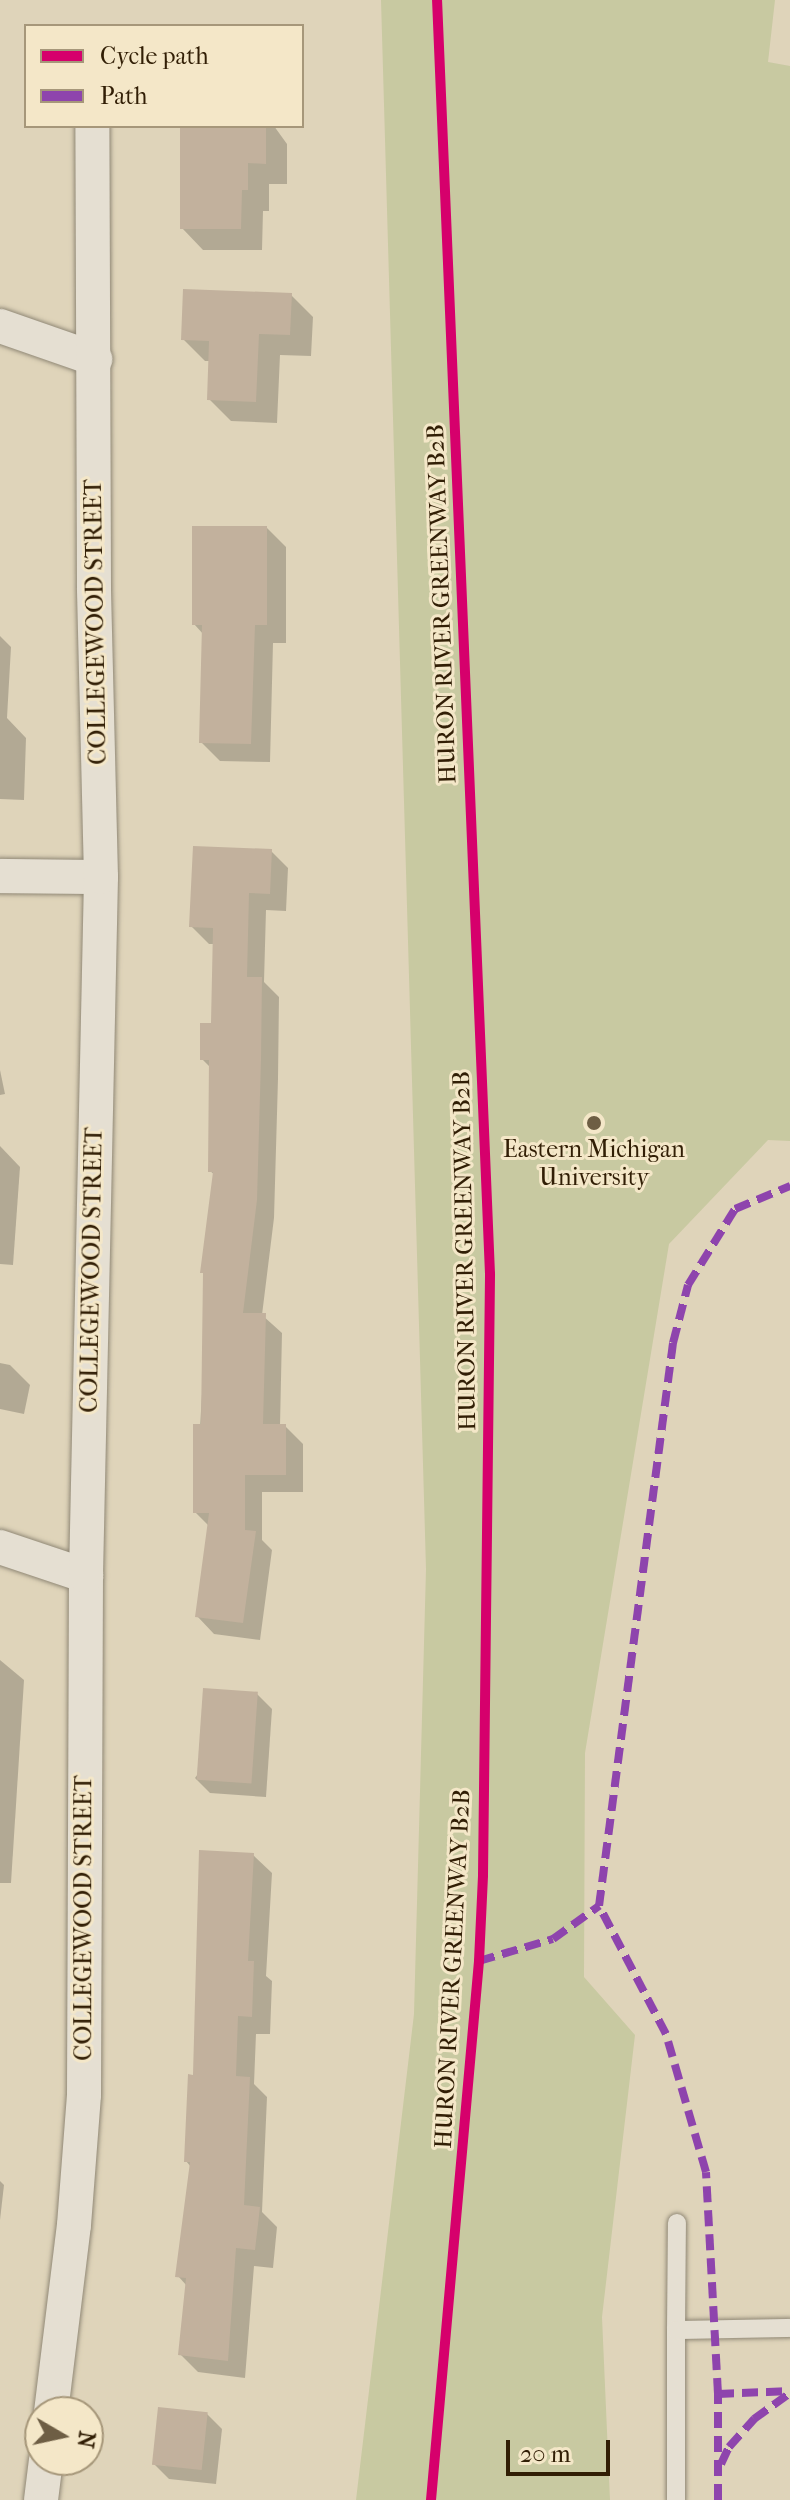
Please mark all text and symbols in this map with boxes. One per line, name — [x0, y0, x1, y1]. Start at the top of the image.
legend — [24, 24, 304, 128]
text: Cycle path — [100, 42, 209, 70]
text: Path — [100, 82, 147, 110]
street label: HURON RIVER GREENWAY B2B — [421, 424, 463, 784]
street label: COLLEGEWOOD STREET — [79, 479, 113, 765]
street label: HURON RIVER GREENWAY B2B — [447, 1071, 483, 1431]
marker: Eastern Michigan University — [585, 1114, 603, 1132]
street label: COLLEGEWOOD STREET — [75, 1127, 109, 1413]
place label: Eastern Michigan University — [503, 1136, 685, 1192]
street label: COLLEGEWOOD STREET — [70, 1775, 98, 2061]
street label: HURON RIVER GREENWAY B2B — [429, 1789, 477, 2149]
north arrow — [24, 2396, 104, 2476]
scale bar — [510, 2424, 614, 2474]
text: N — [72, 2429, 100, 2450]
text: 20 m — [520, 2440, 571, 2468]

